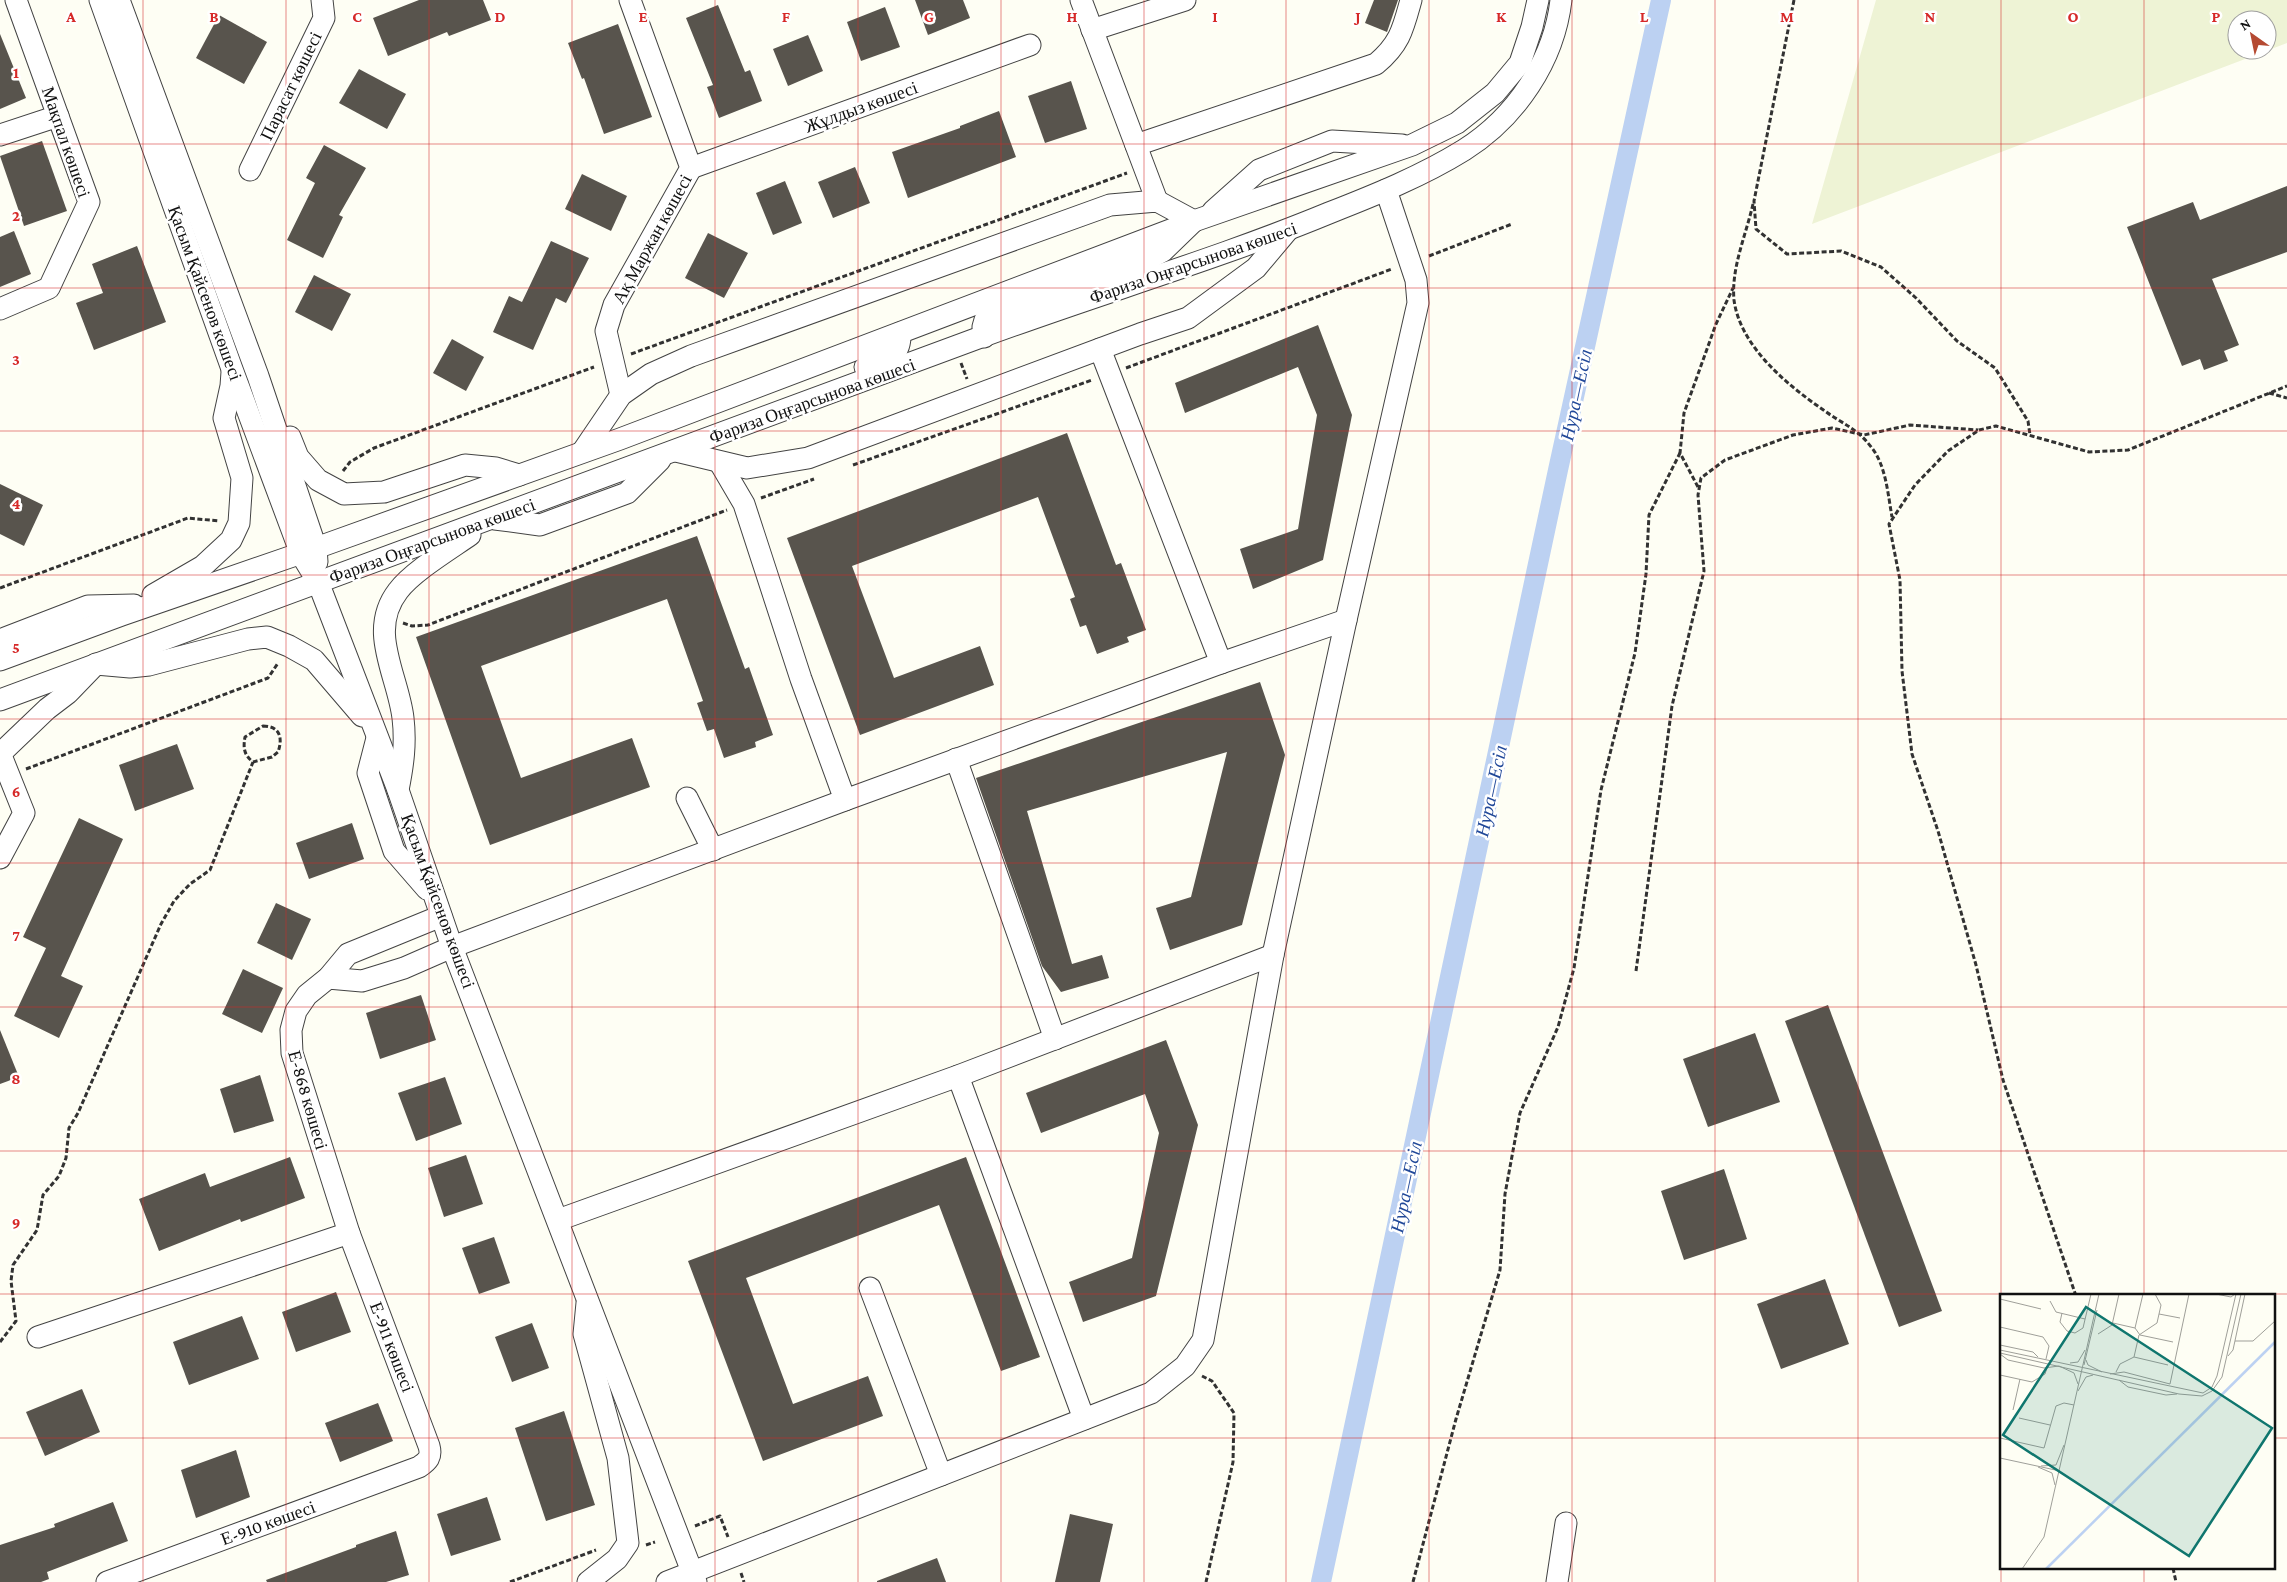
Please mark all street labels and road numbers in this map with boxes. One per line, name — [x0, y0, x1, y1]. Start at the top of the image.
street label: Парасат көшесі — [256, 29, 326, 143]
street label: Жұлдыз көшесі — [802, 77, 920, 137]
street label: Мақпал көшесі — [38, 84, 94, 200]
street label: Ақ Маржан көшесі — [608, 171, 696, 307]
street label: Қасым Қайсенов көшесі — [164, 203, 246, 383]
street label: Фариза Оңғарсынова көшесі — [1087, 218, 1299, 308]
street label: Фариза Оңғарсынова көшесі — [706, 354, 918, 448]
street label: Фариза Оңғарсынова көшесі — [326, 494, 538, 588]
street label: Қасым Қайсенов көшесі — [397, 811, 479, 991]
street label: Е-868 көшесі — [284, 1048, 332, 1152]
street label: Е-911 көшесі — [366, 1299, 418, 1395]
street label: Е-910 көшесі — [218, 1497, 318, 1549]

